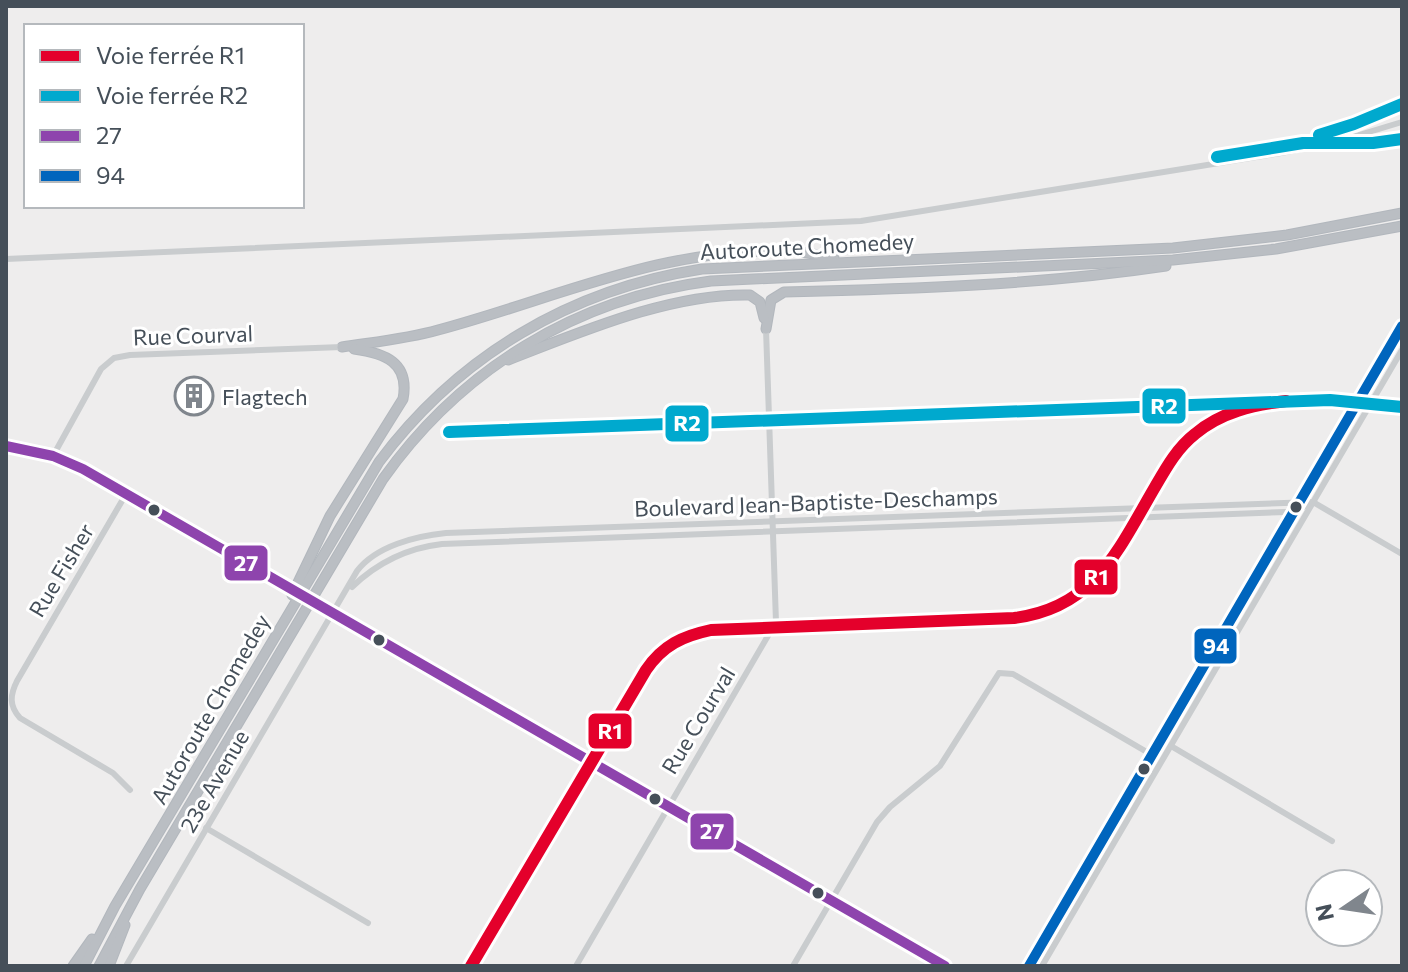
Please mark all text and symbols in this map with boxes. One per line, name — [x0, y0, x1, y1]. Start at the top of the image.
legend — [24, 24, 304, 208]
text: Voie ferrée R1 — [96, 40, 245, 69]
text: Voie ferrée R2 — [96, 80, 248, 109]
text: 27 — [96, 120, 122, 149]
text: 94 — [96, 160, 125, 189]
street label: Autoroute Chomedey — [699, 227, 915, 265]
street label: Rue Courval — [132, 319, 254, 351]
building icon: Flagtech — [173, 375, 215, 417]
place label: Flagtech — [222, 383, 308, 410]
line badge: R2 — [1141, 387, 1187, 425]
text: R2 — [1150, 392, 1178, 419]
line badge: R2 — [664, 404, 710, 443]
text: R2 — [673, 409, 701, 436]
street label: Boulevard Jean-Baptiste-Deschamps — [634, 482, 998, 522]
unlabelled marker — [1288, 499, 1304, 515]
unlabelled marker — [146, 502, 162, 518]
street label: Rue Fisher — [23, 518, 99, 622]
line badge: 27 — [223, 544, 269, 582]
text: 27 — [234, 549, 258, 576]
line badge: R1 — [1073, 558, 1119, 596]
text: R1 — [1083, 563, 1109, 590]
street label: Autoroute Chomedey — [145, 609, 275, 809]
line badge: 94 — [1193, 627, 1238, 665]
unlabelled marker — [371, 632, 387, 648]
text: 94 — [1202, 632, 1230, 659]
street label: Rue Courval — [655, 662, 741, 778]
line badge: R1 — [587, 712, 633, 750]
text: R1 — [597, 717, 623, 744]
street label: 23e Avenue — [174, 725, 254, 837]
unlabelled marker — [1136, 761, 1152, 777]
unlabelled marker — [647, 791, 663, 807]
line badge: 27 — [689, 812, 735, 851]
text: 27 — [700, 817, 724, 844]
north arrow — [1304, 868, 1384, 948]
unlabelled marker — [810, 885, 826, 901]
text: N — [1309, 902, 1339, 924]

